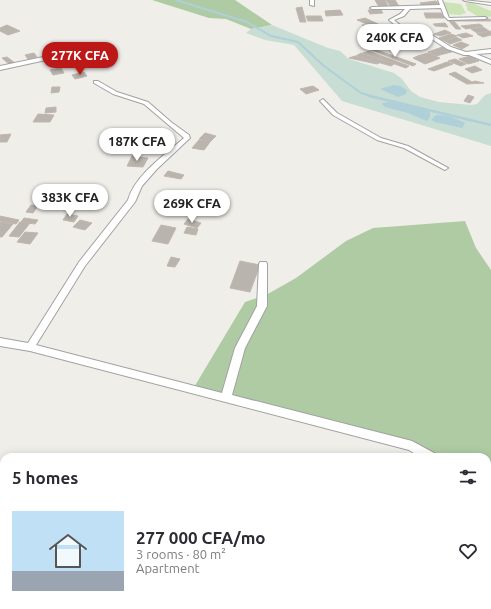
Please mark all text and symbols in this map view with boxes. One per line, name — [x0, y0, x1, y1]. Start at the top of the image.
pin: 240K CFA — [354, 24, 436, 58]
text: 240K CFA — [366, 30, 424, 44]
pin: 277K CFA — [39, 42, 121, 76]
text: 277K CFA — [51, 48, 109, 62]
pin: 187K CFA — [96, 128, 178, 162]
text: 187K CFA — [108, 134, 166, 148]
pin: 383K CFA — [29, 184, 111, 218]
text: 383K CFA — [41, 190, 99, 204]
pin: 269K CFA — [151, 190, 233, 224]
text: 269K CFA — [163, 196, 221, 210]
icon: filters — [457, 466, 479, 488]
text: 5 homes — [12, 468, 78, 487]
icon: home — [44, 527, 92, 575]
text: 277 000 CFA/mo — [136, 528, 266, 547]
icon: heart — [457, 540, 479, 562]
text: 3 rooms · 80 m² — [136, 547, 226, 561]
text: Apartment — [136, 561, 200, 575]

